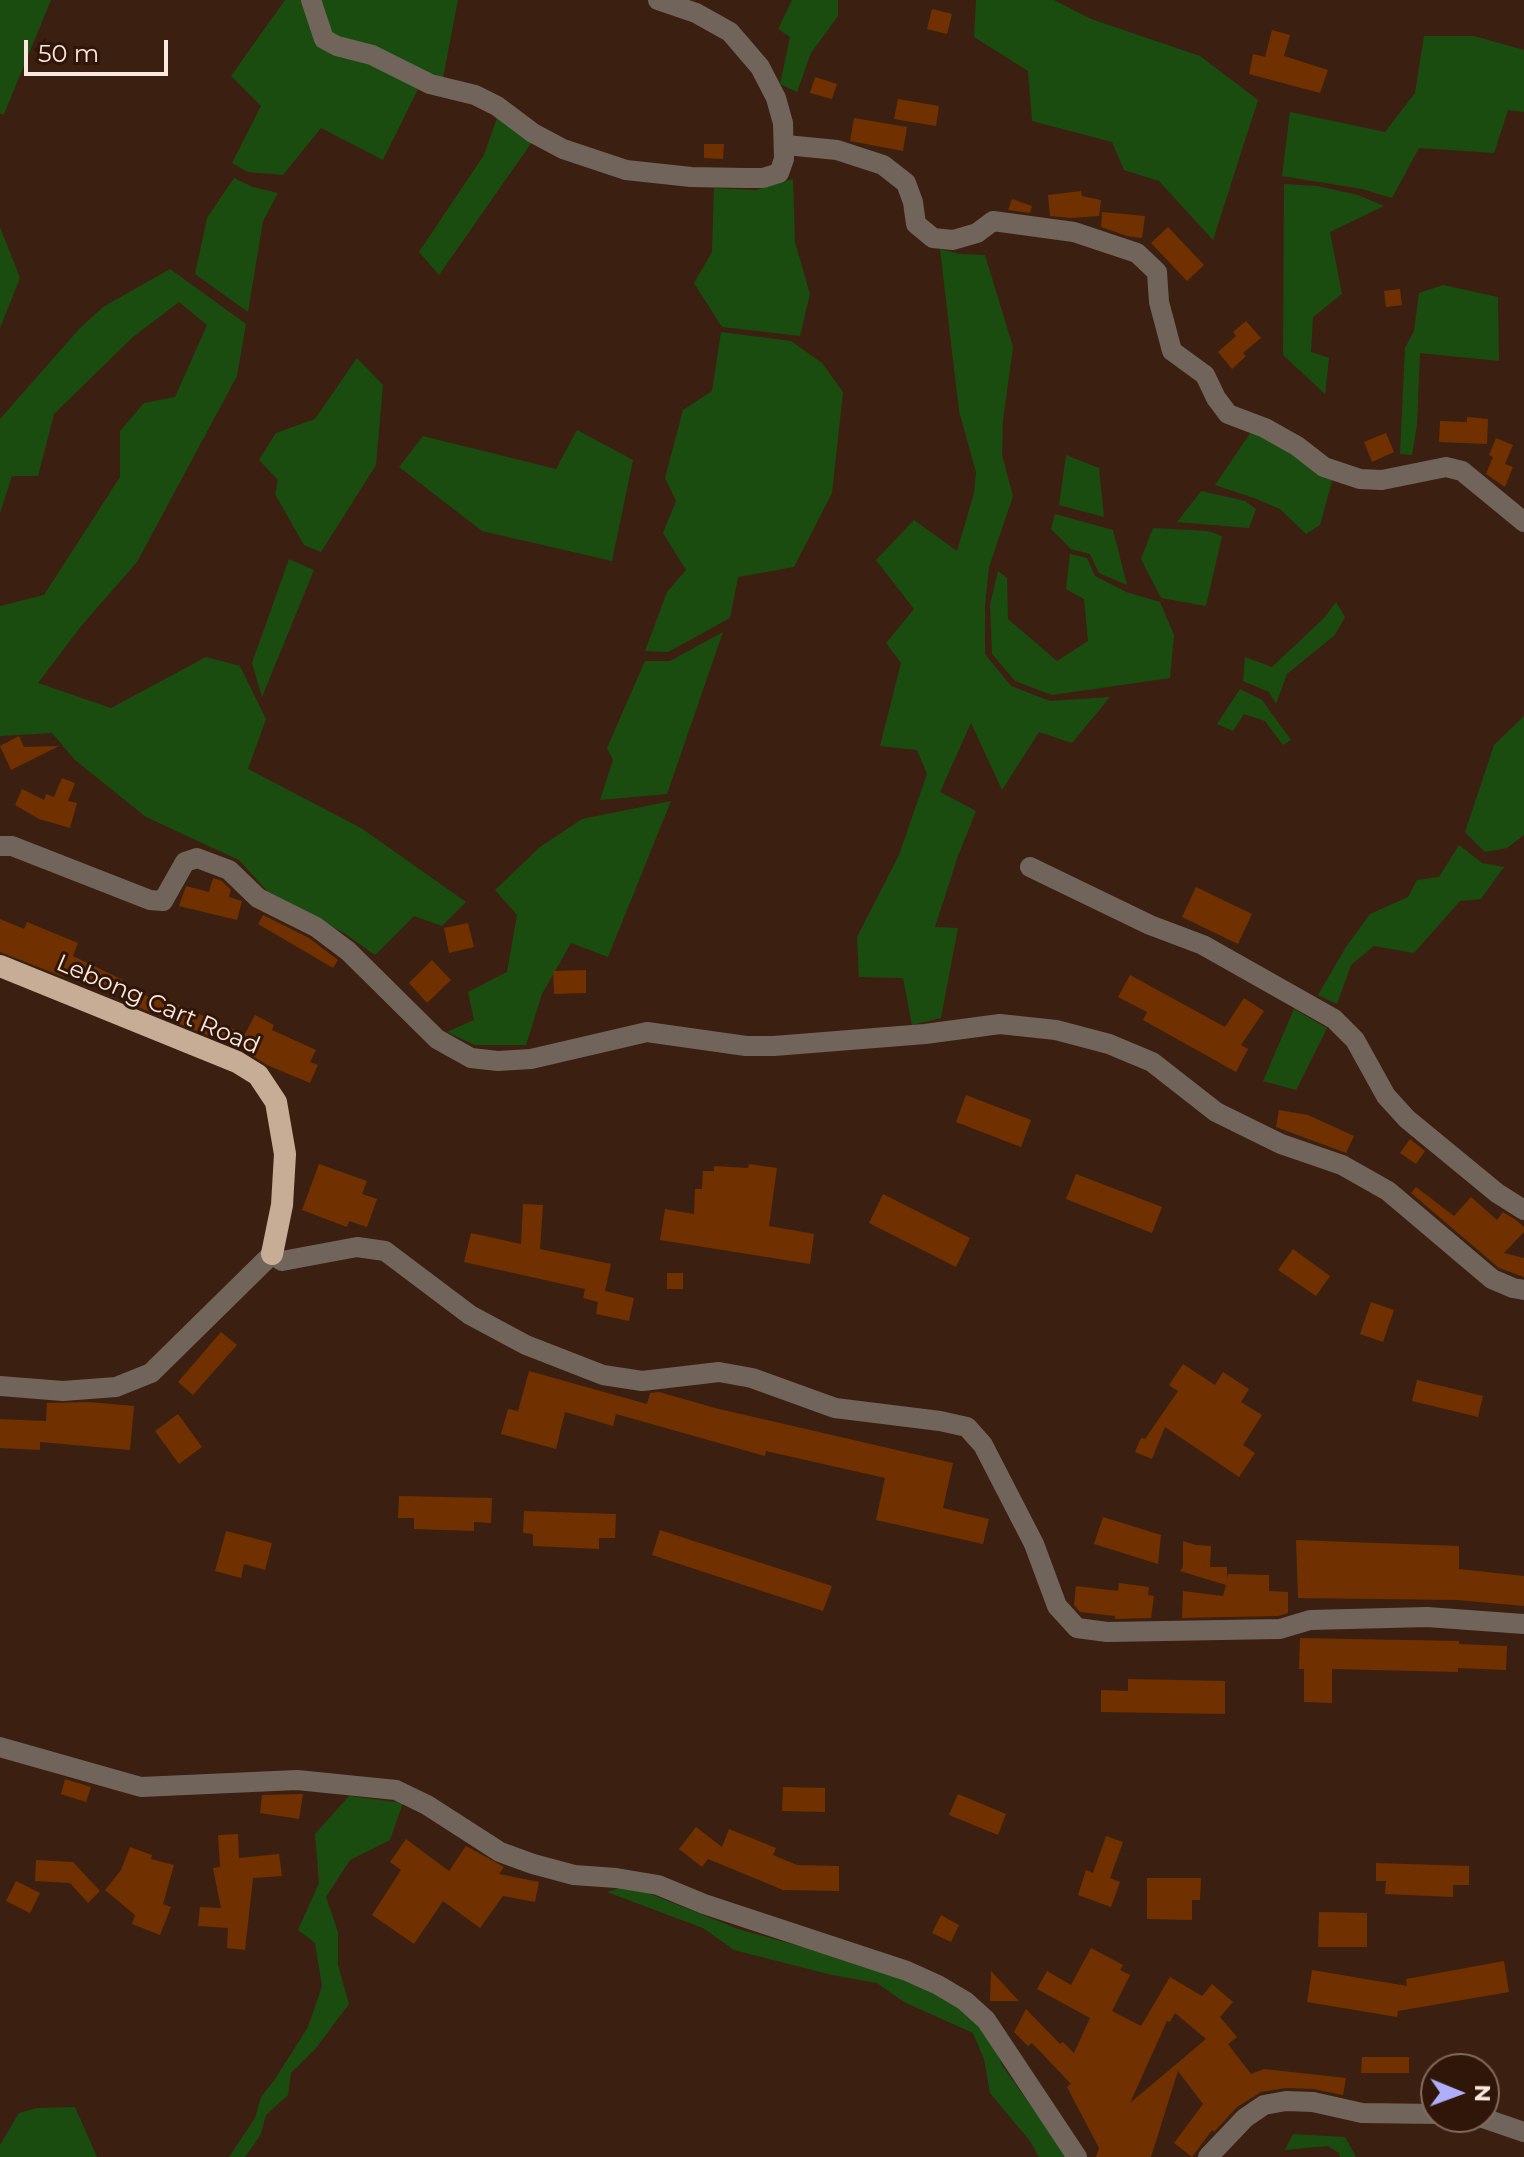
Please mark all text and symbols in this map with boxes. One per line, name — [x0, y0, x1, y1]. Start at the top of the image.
scale bar — [28, 24, 172, 74]
text: 50 m — [38, 39, 99, 68]
street label: Lebong Cart Road — [52, 949, 264, 1061]
north arrow — [1420, 2053, 1500, 2133]
text: N — [1469, 2084, 1496, 2103]

